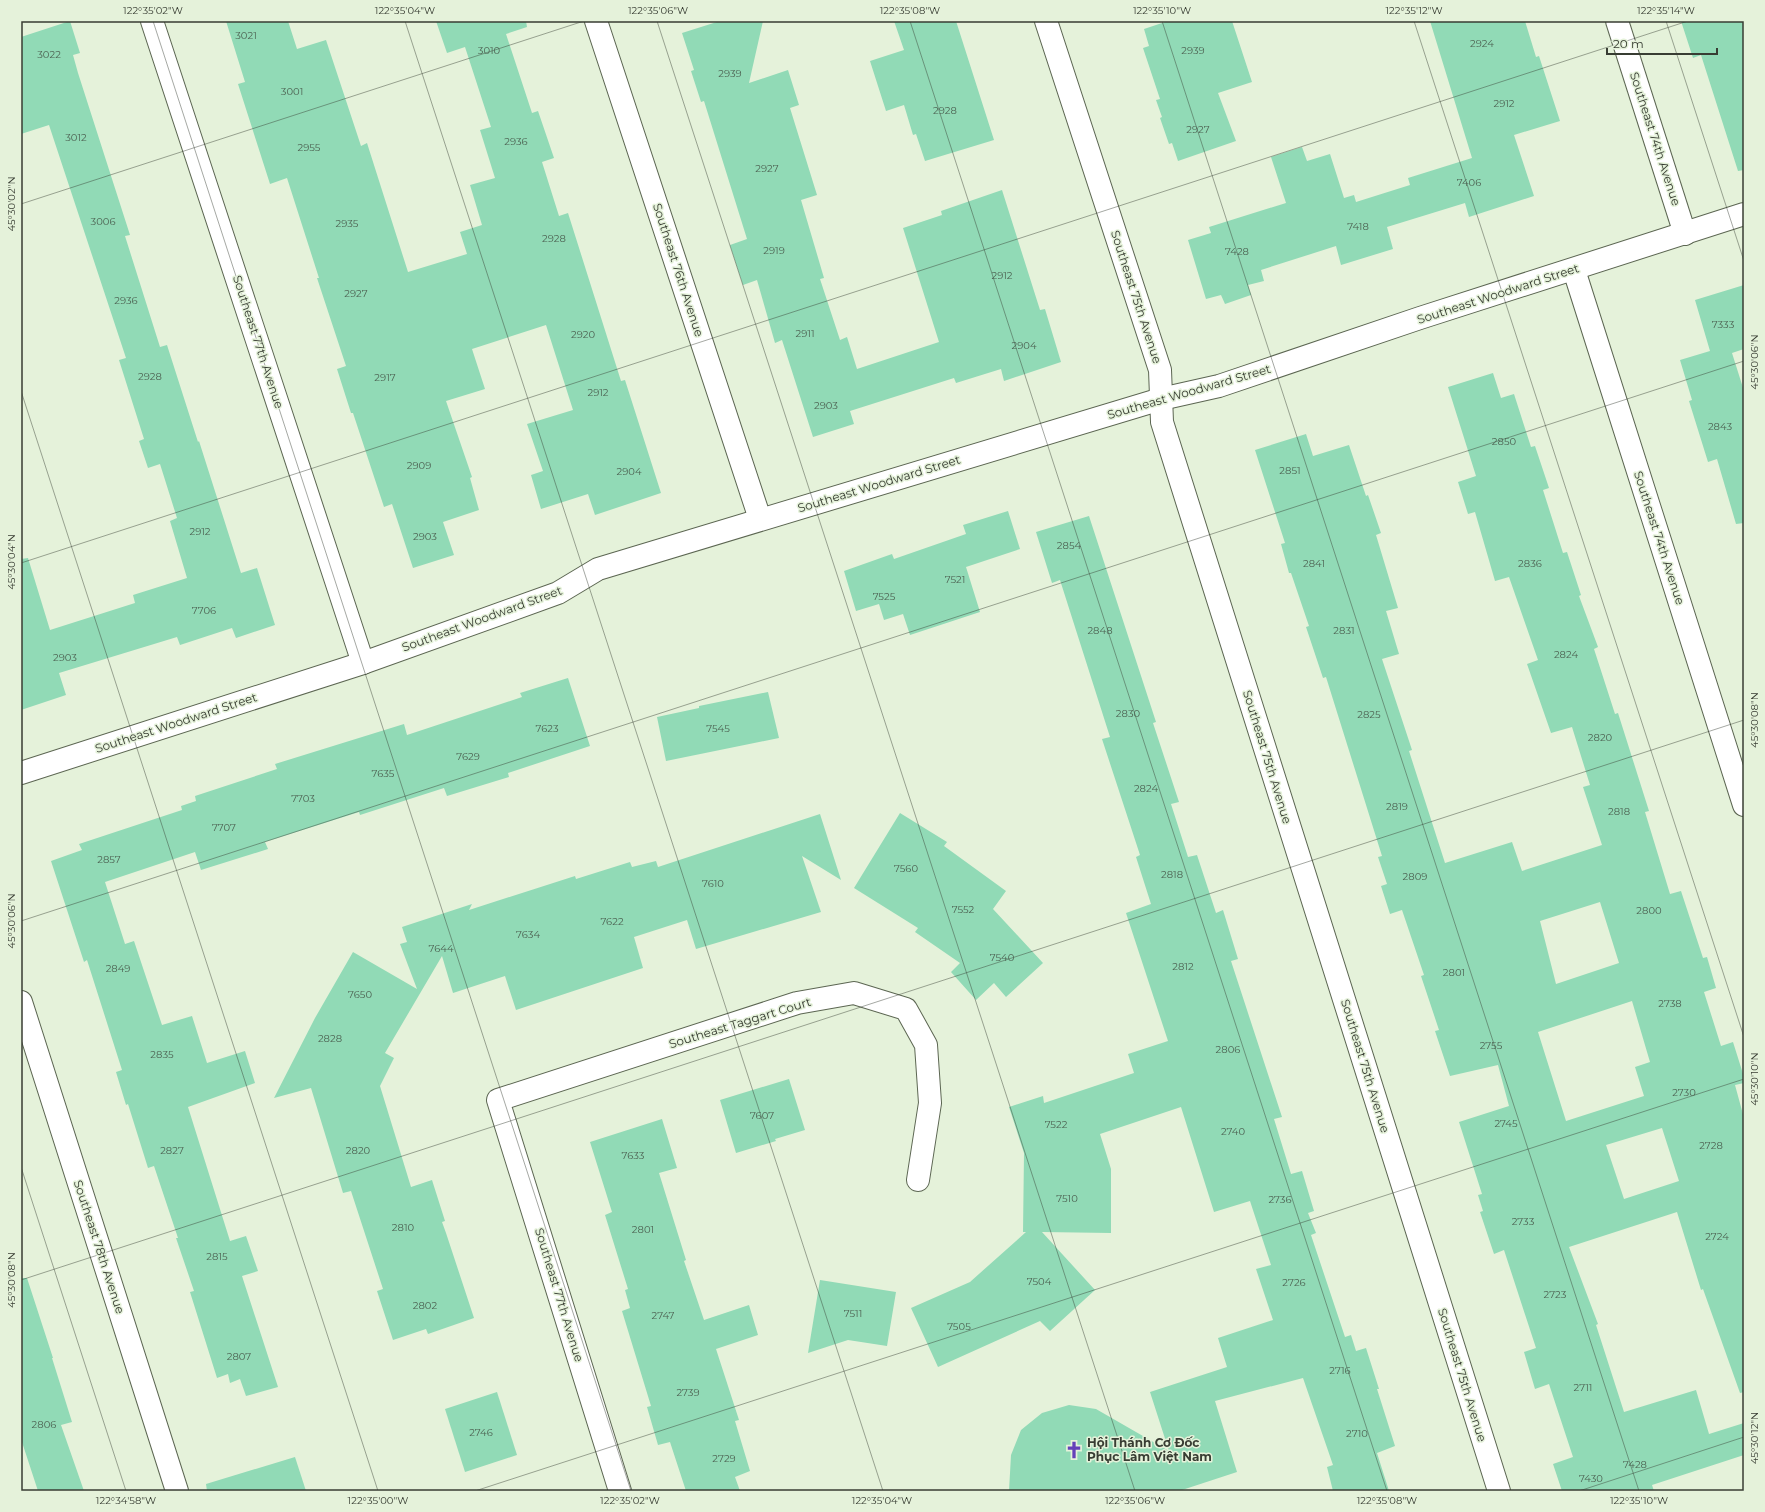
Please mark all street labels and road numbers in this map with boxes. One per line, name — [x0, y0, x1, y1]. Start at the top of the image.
street label: Southeast 74th Avenue — [1627, 70, 1684, 208]
street label: Southeast 76th Avenue — [650, 201, 707, 339]
street label: Southeast 75th Avenue — [1108, 228, 1165, 365]
street label: Southeast Woodward Street — [1415, 260, 1581, 327]
street label: Southeast 77th Avenue — [230, 273, 287, 410]
street label: Southeast Woodward Street — [1105, 361, 1272, 422]
street label: Southeast Woodward Street — [796, 452, 962, 515]
street label: Southeast 74th Avenue — [1631, 469, 1688, 607]
street label: Southeast Woodward Street — [400, 582, 564, 655]
street label: Southeast 75th Avenue — [1240, 688, 1295, 826]
street label: Southeast Woodward Street — [93, 689, 259, 756]
street label: Southeast Taggart Court — [667, 994, 813, 1051]
street label: Southeast 75th Avenue — [1338, 997, 1393, 1135]
street label: Southeast 78th Avenue — [71, 1178, 128, 1316]
street label: Southeast 77th Avenue — [532, 1226, 587, 1364]
street label: Southeast 75th Avenue — [1435, 1306, 1490, 1444]

